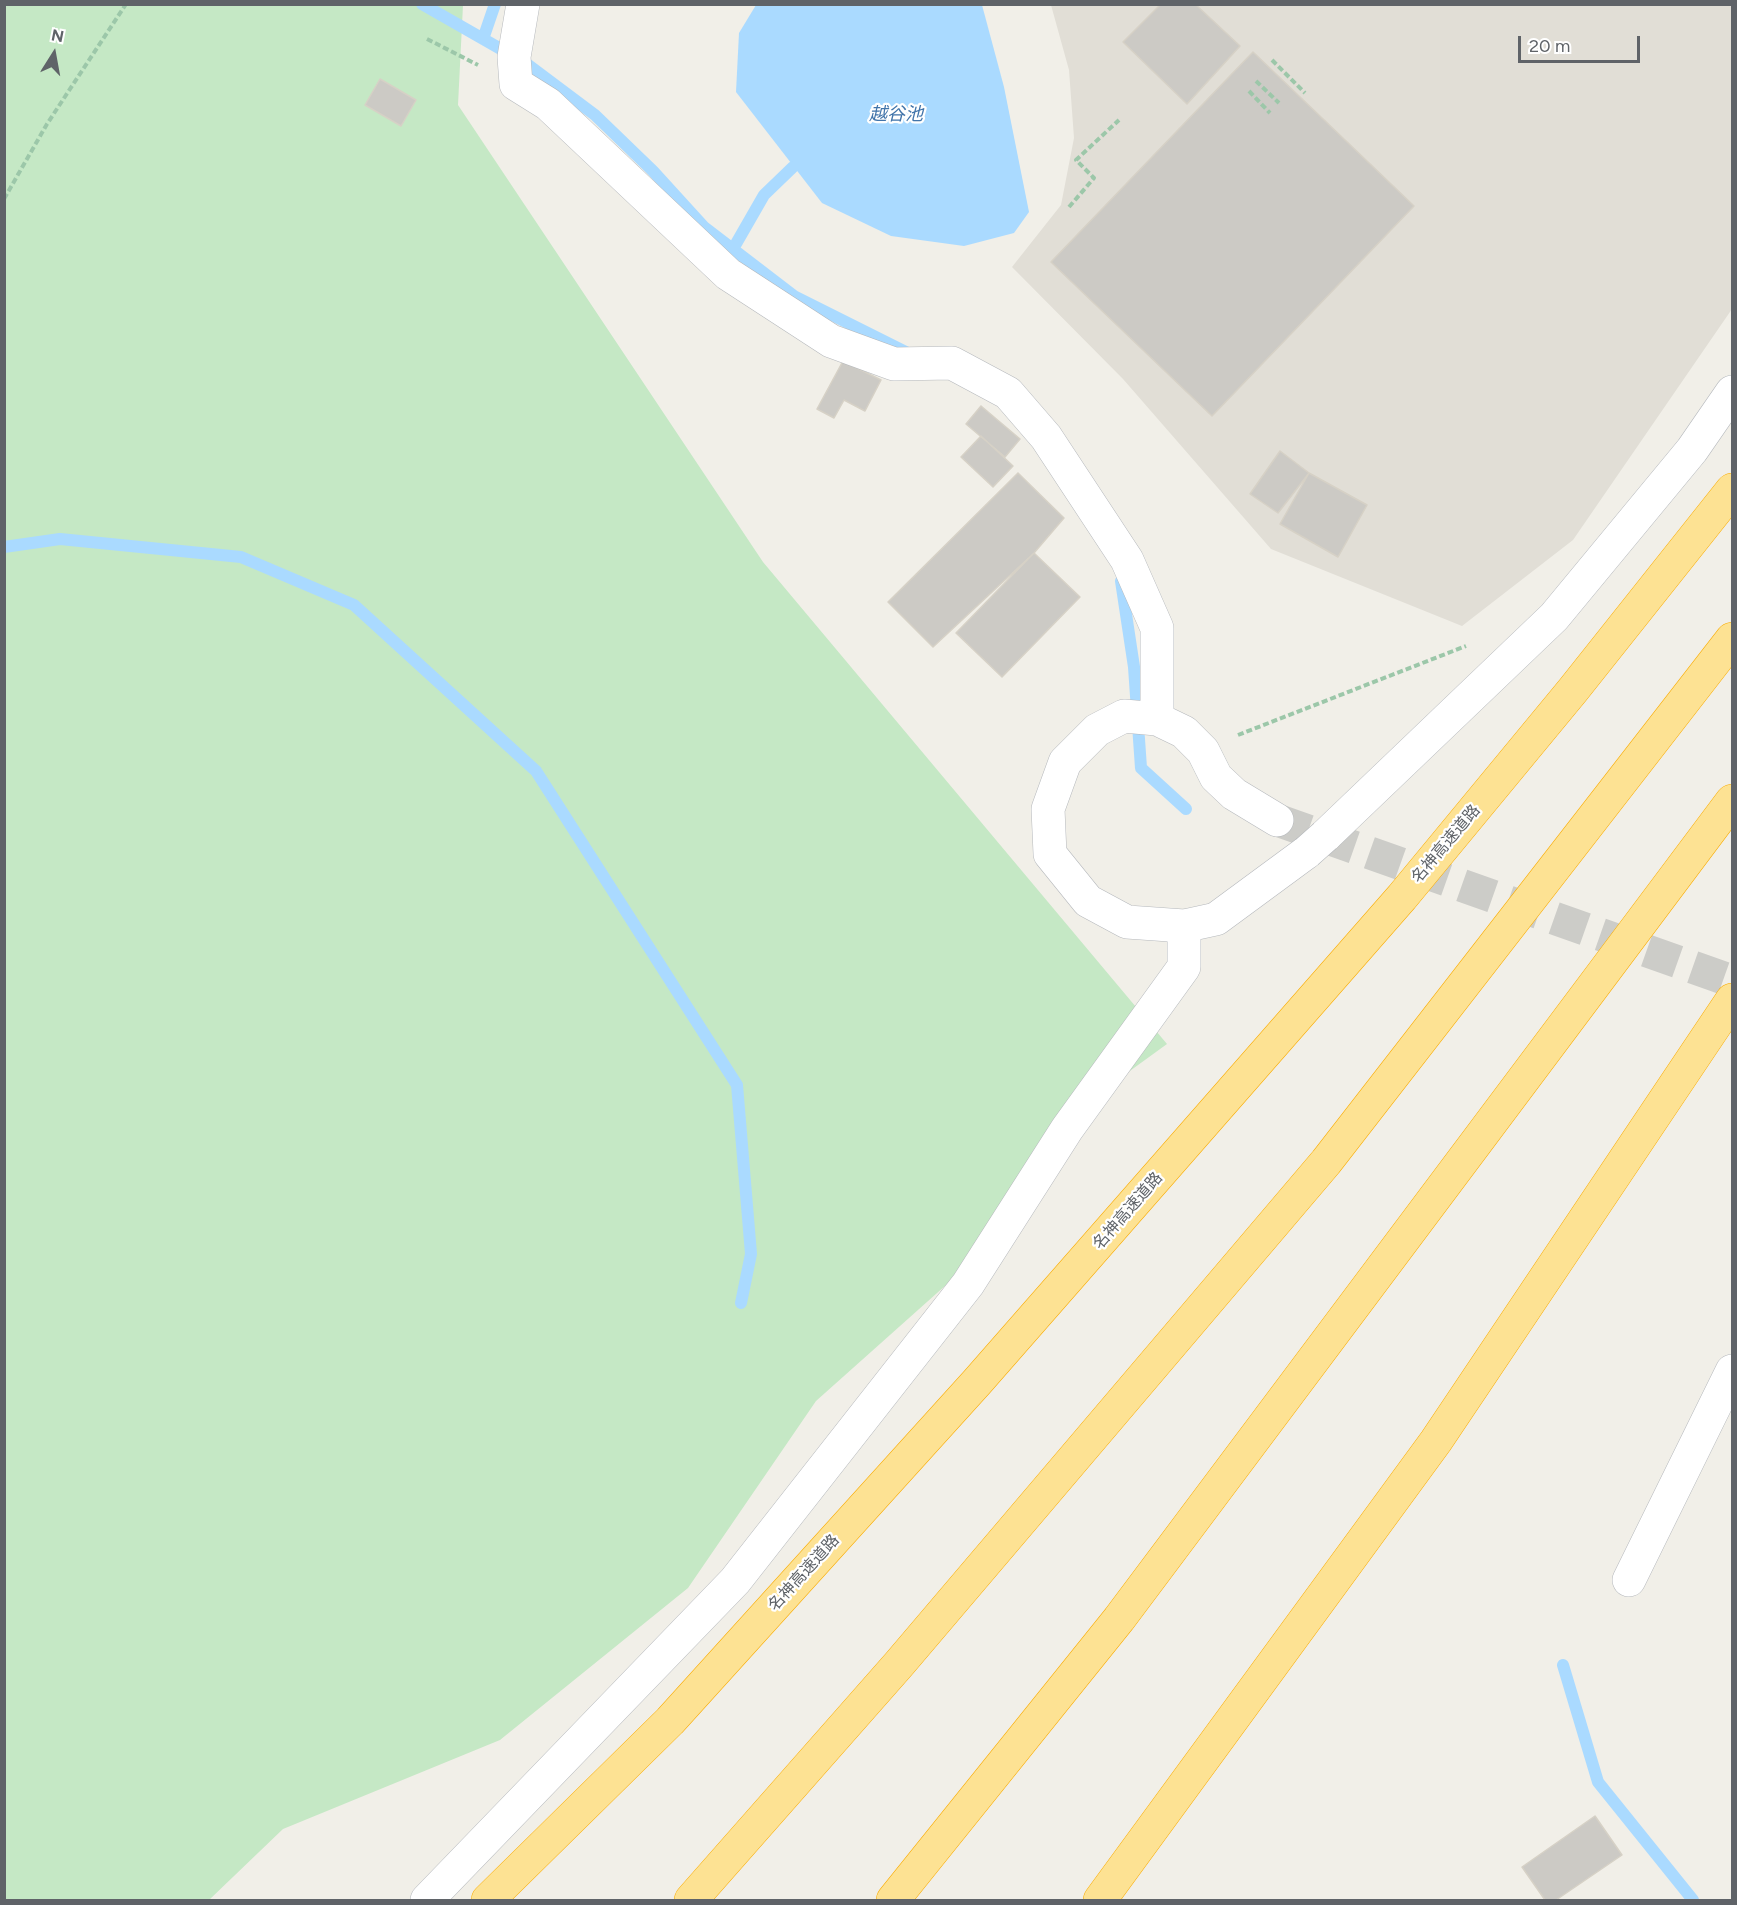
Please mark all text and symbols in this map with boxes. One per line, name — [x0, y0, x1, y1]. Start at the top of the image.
north arrow — [24, 24, 84, 84]
scale bar — [1521, 24, 1642, 62]
text: N — [50, 25, 65, 46]
text: 20 m — [1529, 35, 1570, 57]
water label: 越谷池 — [869, 104, 923, 126]
street label: 名神高速道路 — [1408, 801, 1484, 887]
street label: 名神高速道路 — [1089, 1168, 1167, 1254]
street label: 名神高速道路 — [765, 1531, 843, 1615]

